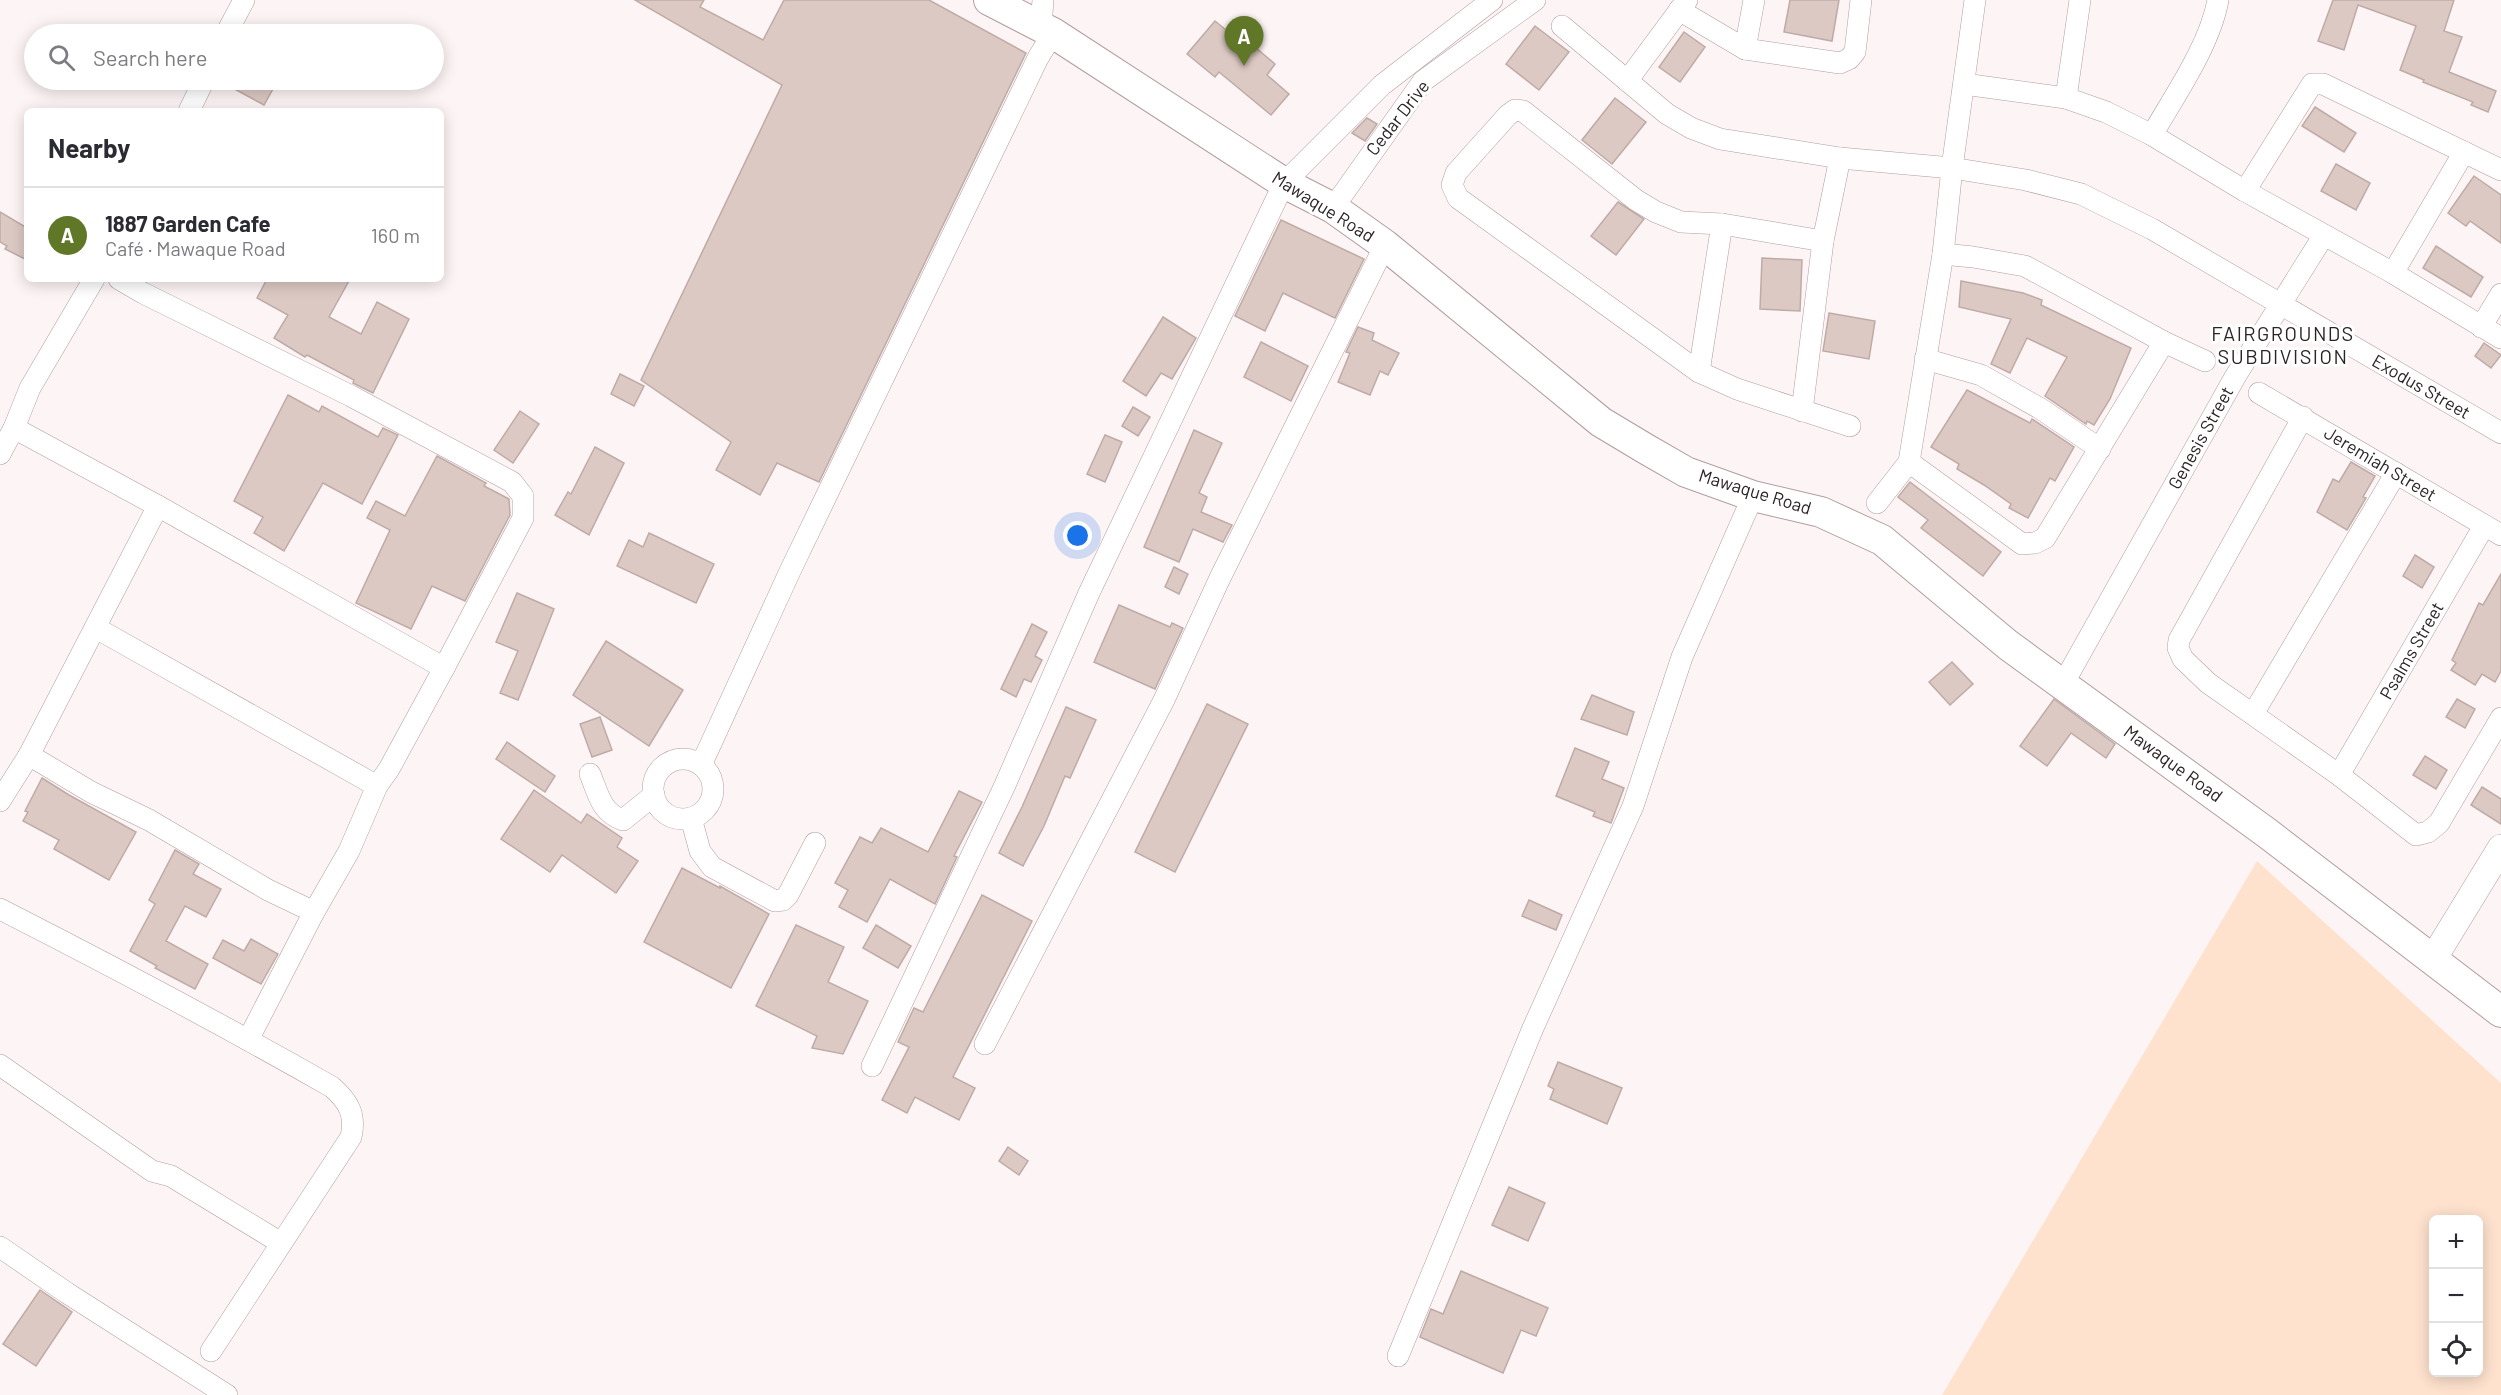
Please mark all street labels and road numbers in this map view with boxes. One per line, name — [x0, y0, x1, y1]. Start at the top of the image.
street label: Cedar Drive — [1361, 75, 1434, 160]
street label: Mawaque Road — [1268, 166, 1379, 246]
street label: Exodus Street — [2368, 349, 2475, 423]
street label: Genesis Street — [2163, 382, 2237, 493]
street label: Jeremiah Street — [2320, 421, 2441, 505]
street label: Mawaque Road — [1696, 463, 1814, 519]
street label: Psalms Street — [2374, 598, 2448, 703]
street label: Mawaque Road — [2120, 720, 2227, 806]

